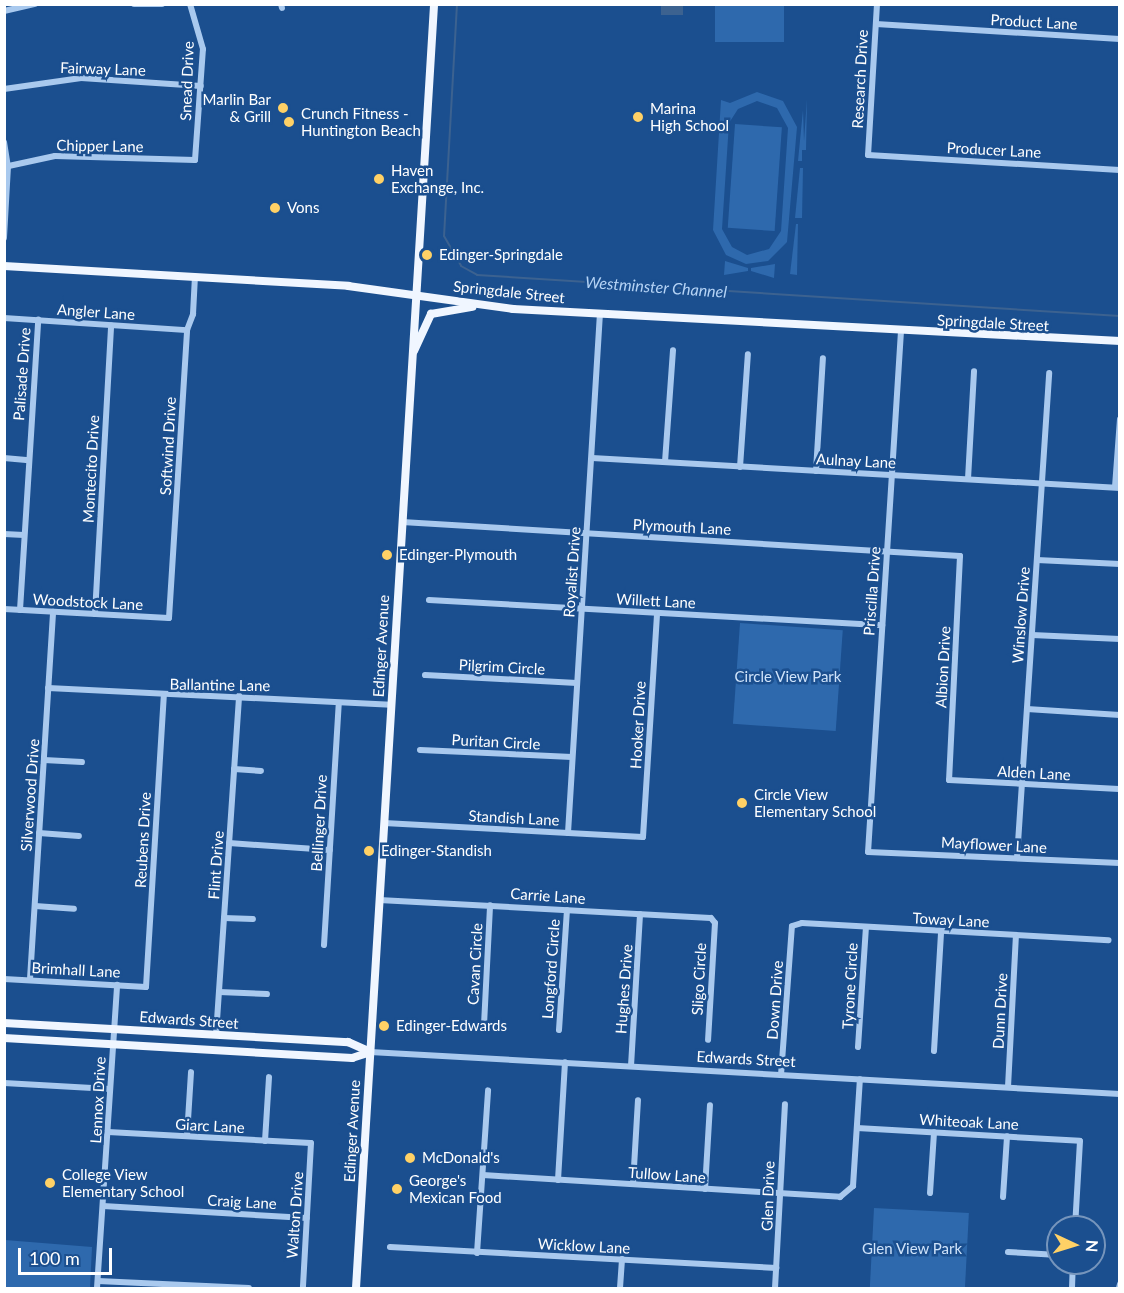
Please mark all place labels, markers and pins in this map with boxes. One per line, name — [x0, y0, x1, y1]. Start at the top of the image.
place label: Marlin Bar & Grill — [203, 90, 271, 125]
place label: Marina High School — [650, 99, 729, 134]
marker: Marlin Bar & Grill — [276, 101, 290, 115]
place label: Crunch Fitness - Huntington Beach — [301, 104, 421, 139]
marker: Marina High School — [631, 110, 645, 124]
marker: Crunch Fitness - Huntington Beach — [282, 115, 296, 129]
place label: Haven Exchange, Inc. — [391, 161, 484, 196]
marker: Haven Exchange, Inc. — [372, 172, 386, 186]
place label: Vons — [287, 199, 319, 217]
marker: Vons — [268, 201, 282, 215]
place label: Edinger-Springdale — [439, 246, 563, 264]
marker: Edinger-Springdale — [420, 248, 434, 262]
place label: Edinger-Plymouth — [399, 546, 517, 564]
marker: Edinger-Plymouth — [380, 548, 394, 562]
place label: Circle View Elementary School — [754, 785, 877, 820]
marker: Circle View Elementary School — [735, 796, 749, 810]
place label: Edinger-Standish — [381, 842, 492, 860]
marker: Edinger-Standish — [362, 844, 376, 858]
place label: Edinger-Edwards — [396, 1017, 507, 1035]
marker: Edinger-Edwards — [377, 1019, 391, 1033]
place label: McDonald's — [422, 1149, 500, 1167]
marker: McDonald's — [403, 1151, 417, 1165]
place label: College View Elementary School — [62, 1165, 185, 1200]
place label: George's Mexican Food — [409, 1171, 502, 1206]
marker: College View Elementary School — [43, 1176, 57, 1190]
marker: George's Mexican Food — [390, 1182, 404, 1196]

